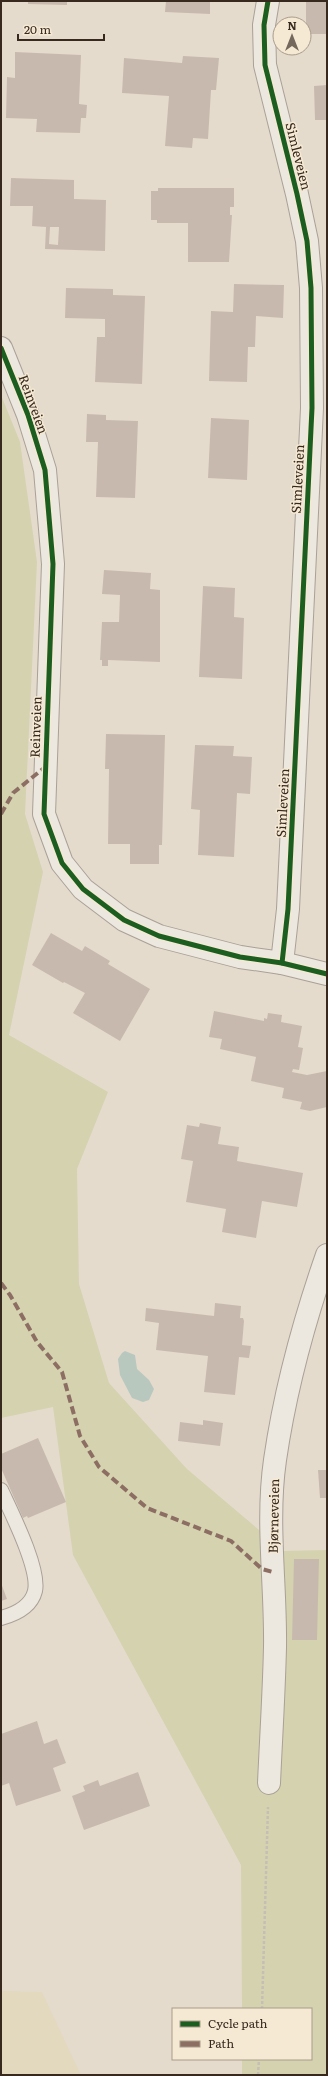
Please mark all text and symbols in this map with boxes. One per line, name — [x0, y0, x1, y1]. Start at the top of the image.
scale bar — [18, 16, 104, 42]
north arrow — [272, 16, 312, 56]
text: N — [287, 17, 297, 33]
text: 20 m — [24, 20, 51, 38]
street label: Simleveien — [281, 120, 317, 192]
street label: Reinveien — [14, 372, 54, 437]
street label: Simleveien — [286, 444, 308, 514]
street label: Reinveien — [24, 695, 46, 758]
street label: Simleveien — [271, 768, 293, 838]
street label: Bjørneveien — [263, 1478, 283, 1554]
legend — [172, 2008, 312, 2060]
text: Cycle path — [208, 2014, 268, 2032]
text: Path — [208, 2034, 234, 2052]

